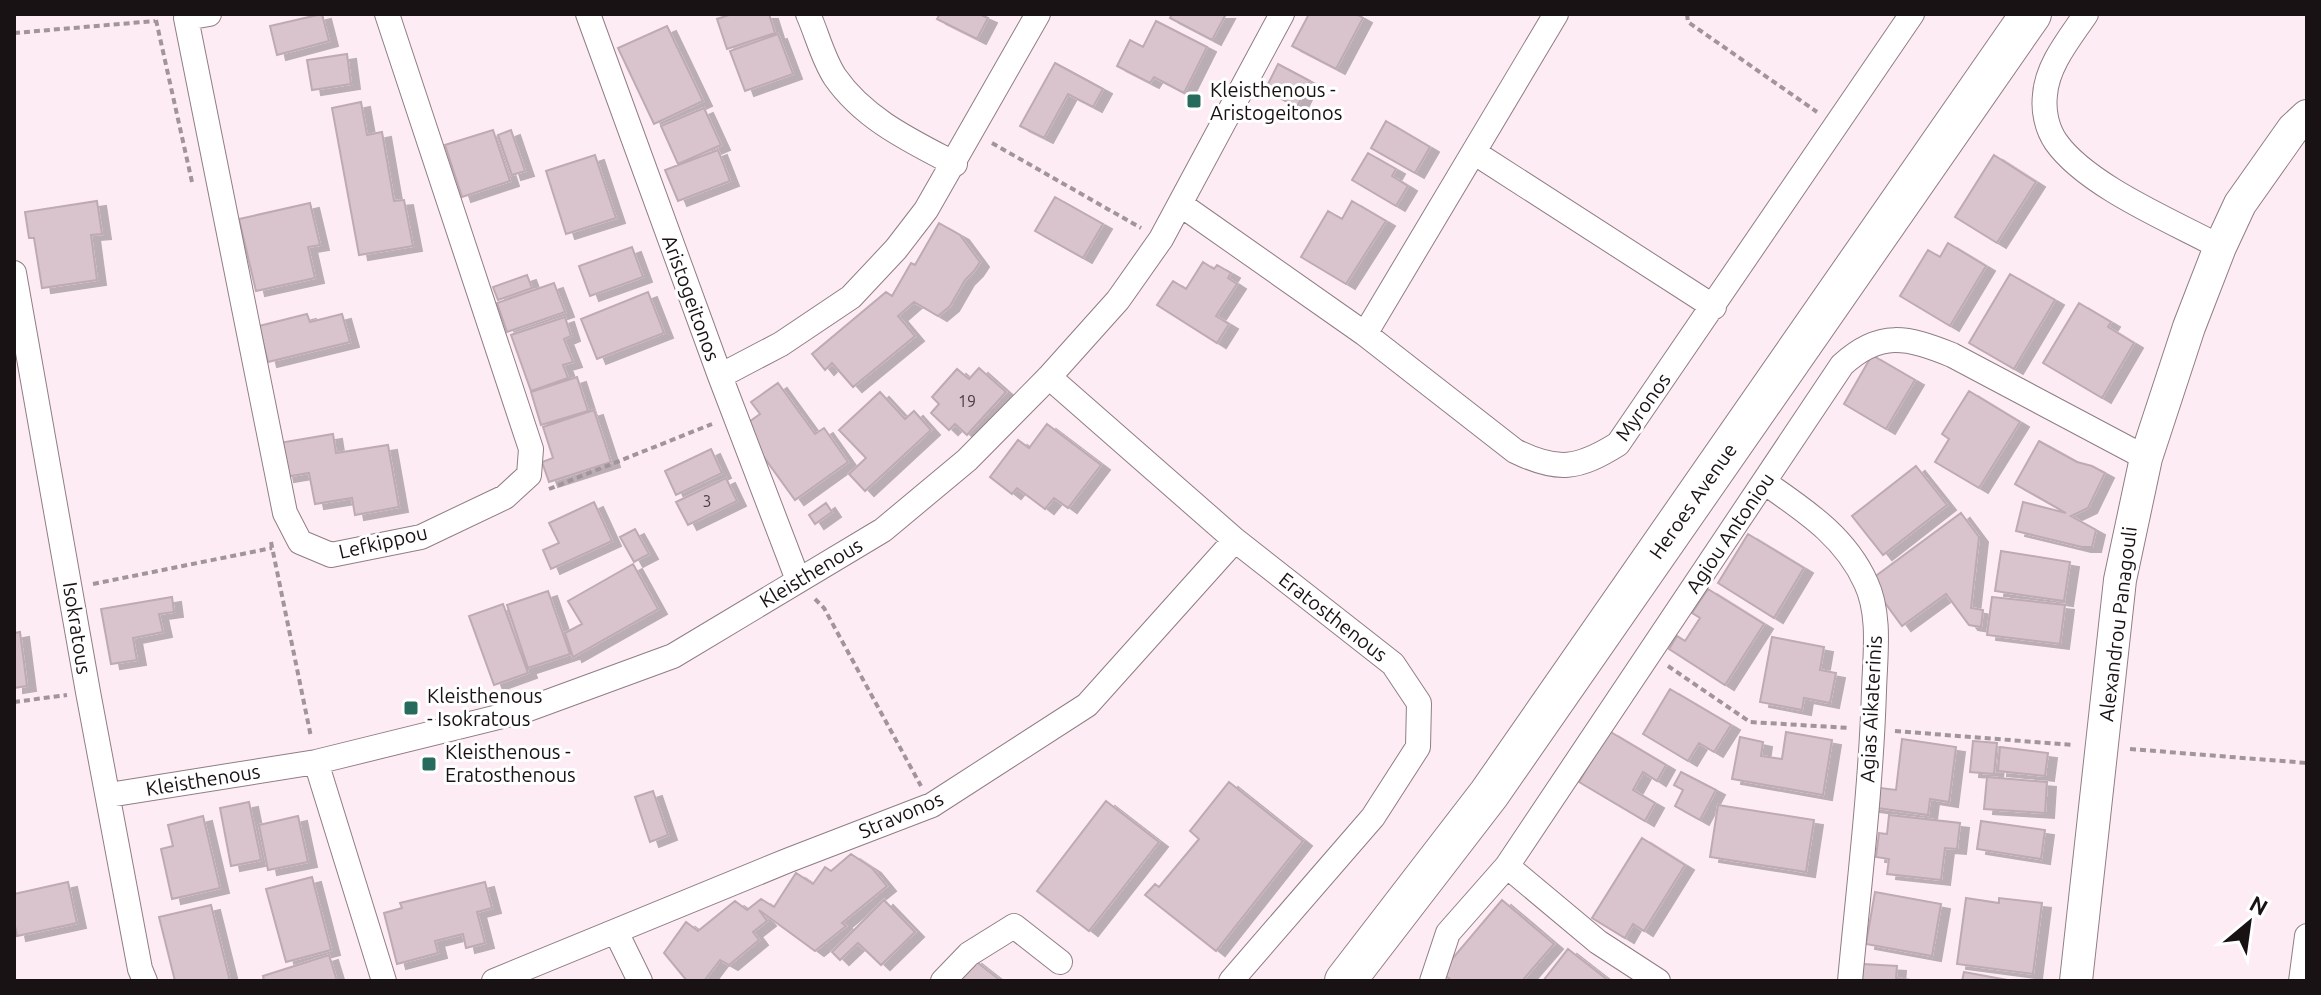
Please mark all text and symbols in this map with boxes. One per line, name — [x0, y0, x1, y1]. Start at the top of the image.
place label: Kleisthenous - Aristogeitonos — [1210, 78, 1342, 124]
marker: Kleisthenous - Aristogeitonos — [1185, 92, 1203, 110]
street label: Aristogeitonos — [658, 232, 725, 364]
street label: Myronos — [1610, 368, 1675, 445]
house number: 19 — [958, 392, 976, 410]
street label: Heroes Avenue — [1644, 438, 1741, 563]
street label: Agiou Antoniou — [1681, 468, 1778, 597]
house number: 3 — [702, 492, 712, 510]
street label: Lefkippou — [336, 520, 429, 563]
street label: Alexandrou Panagouli — [2094, 525, 2141, 723]
street label: Kleisthenous — [755, 533, 866, 612]
street label: Eratosthenous — [1275, 567, 1392, 666]
street label: Isokratous — [59, 580, 96, 676]
street label: Agias Aikaterinis — [1855, 635, 1886, 783]
place label: Kleisthenous - Isokratous — [427, 684, 543, 730]
marker: Kleisthenous - Isokratous — [402, 699, 420, 717]
place label: Kleisthenous - Eratosthenous — [445, 740, 576, 786]
marker: Kleisthenous - Eratosthenous — [420, 755, 438, 773]
street label: Kleisthenous — [144, 759, 262, 800]
street label: Stravonos — [855, 786, 946, 843]
north arrow — [2209, 883, 2289, 963]
text: N — [2246, 890, 2272, 920]

